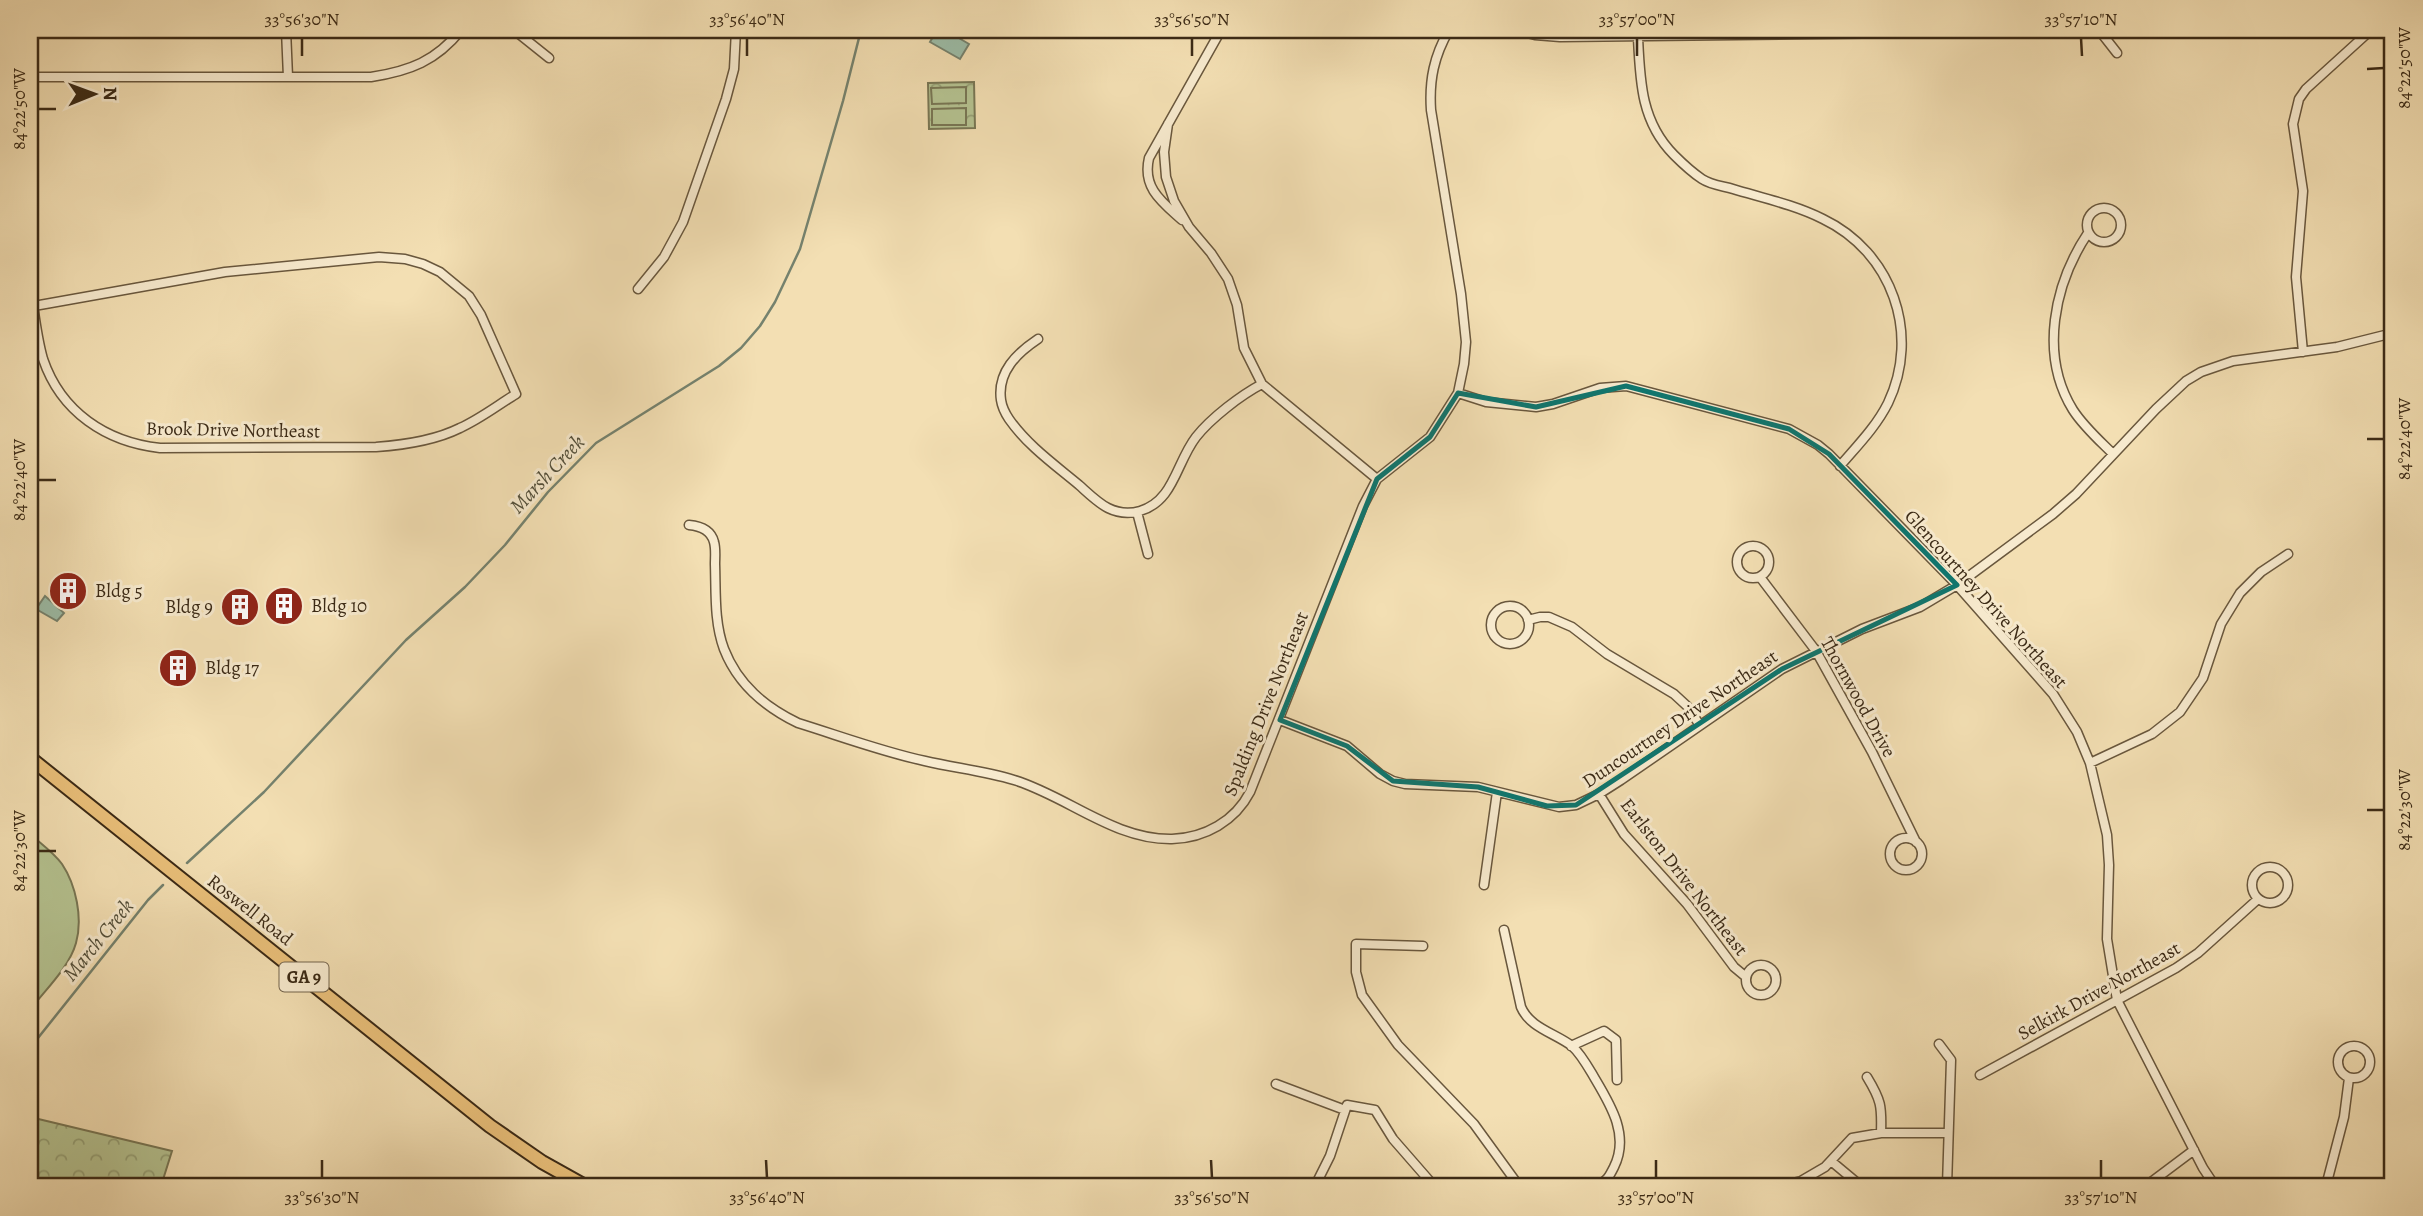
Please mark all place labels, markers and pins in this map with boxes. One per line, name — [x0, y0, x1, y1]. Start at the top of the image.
building icon: Bldg 5 — [47, 570, 89, 612]
place label: Bldg 5 — [95, 578, 143, 604]
building icon: Bldg 10 — [263, 585, 305, 627]
building icon: Bldg 9 — [219, 586, 261, 628]
place label: Bldg 10 — [311, 593, 367, 619]
place label: Bldg 9 — [165, 594, 213, 620]
building icon: Bldg 17 — [157, 647, 199, 689]
place label: Bldg 17 — [205, 655, 259, 681]

